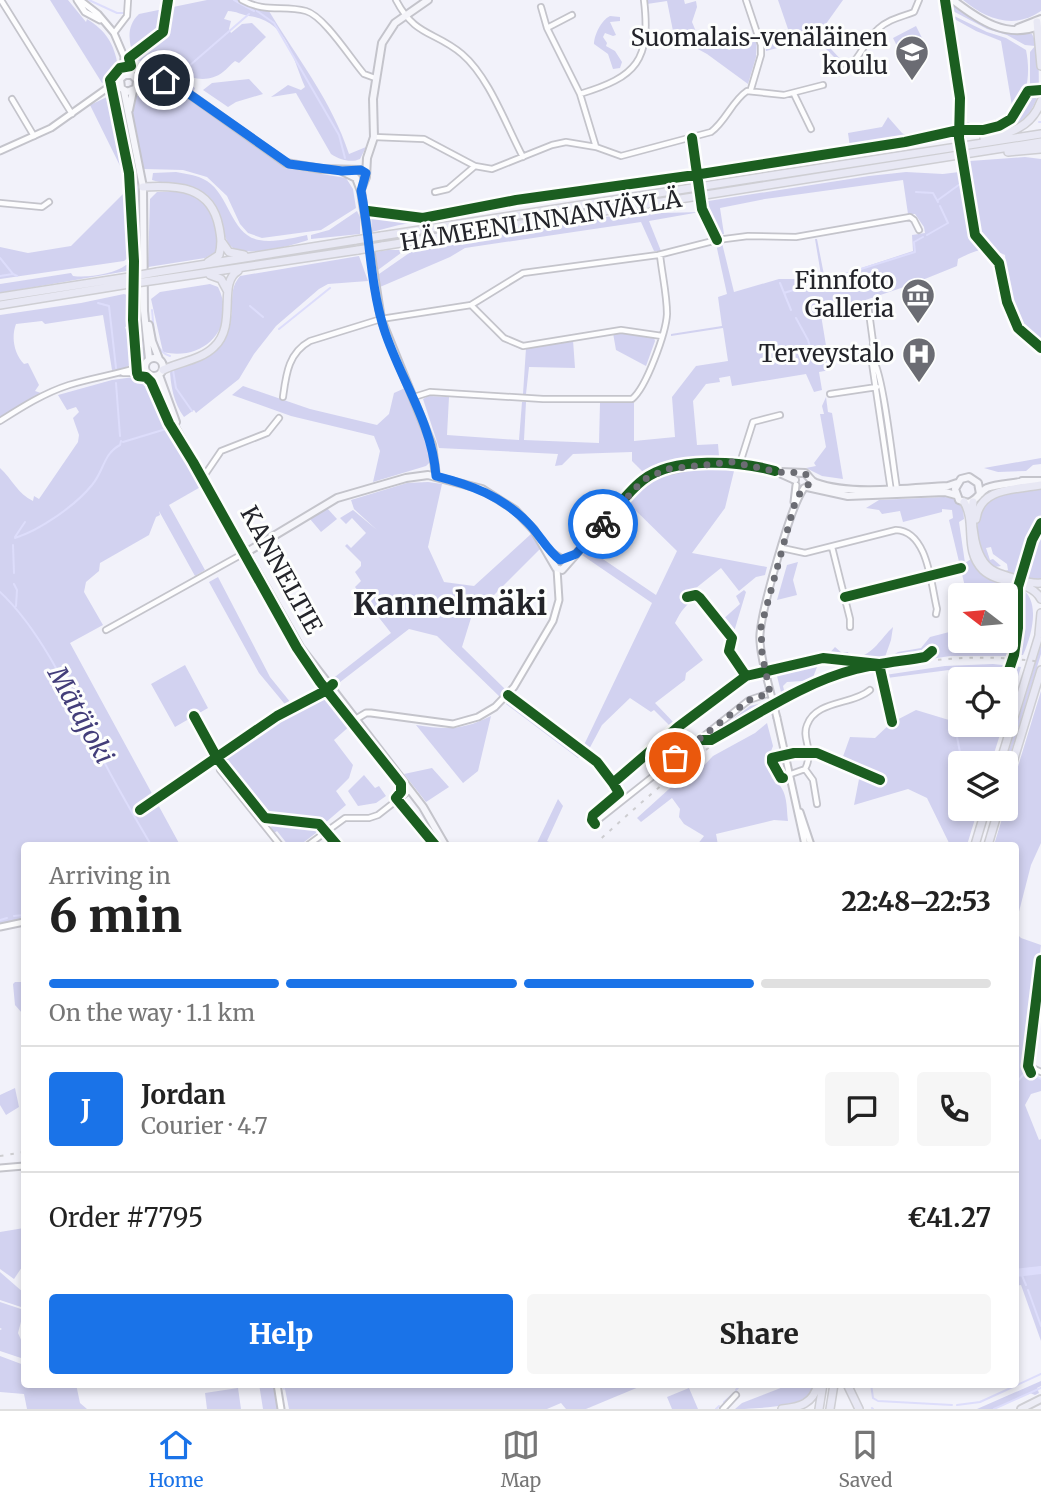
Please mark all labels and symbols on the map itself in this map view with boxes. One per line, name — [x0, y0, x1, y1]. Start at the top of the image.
place label: Suomalais-venäläinen koulu — [631, 22, 888, 81]
school or university icon: Suomalais-venäläinen koulu — [893, 33, 931, 82]
pin — [134, 50, 194, 110]
street label: HÄMEENLINNANVÄYLÄ — [398, 183, 685, 258]
place label: Finnfoto Galleria — [795, 265, 894, 324]
museum icon: Finnfoto Galleria — [899, 276, 937, 325]
hospital icon: Terveystalo — [900, 335, 938, 384]
place label: Terveystalo — [759, 338, 894, 369]
courier — [568, 489, 638, 559]
street label: KANNELTIE — [234, 500, 330, 640]
north arrow — [948, 583, 1018, 653]
district label: Kannelmäki — [353, 584, 547, 624]
water label: Mätäjoki — [41, 659, 122, 769]
pin — [645, 728, 705, 788]

